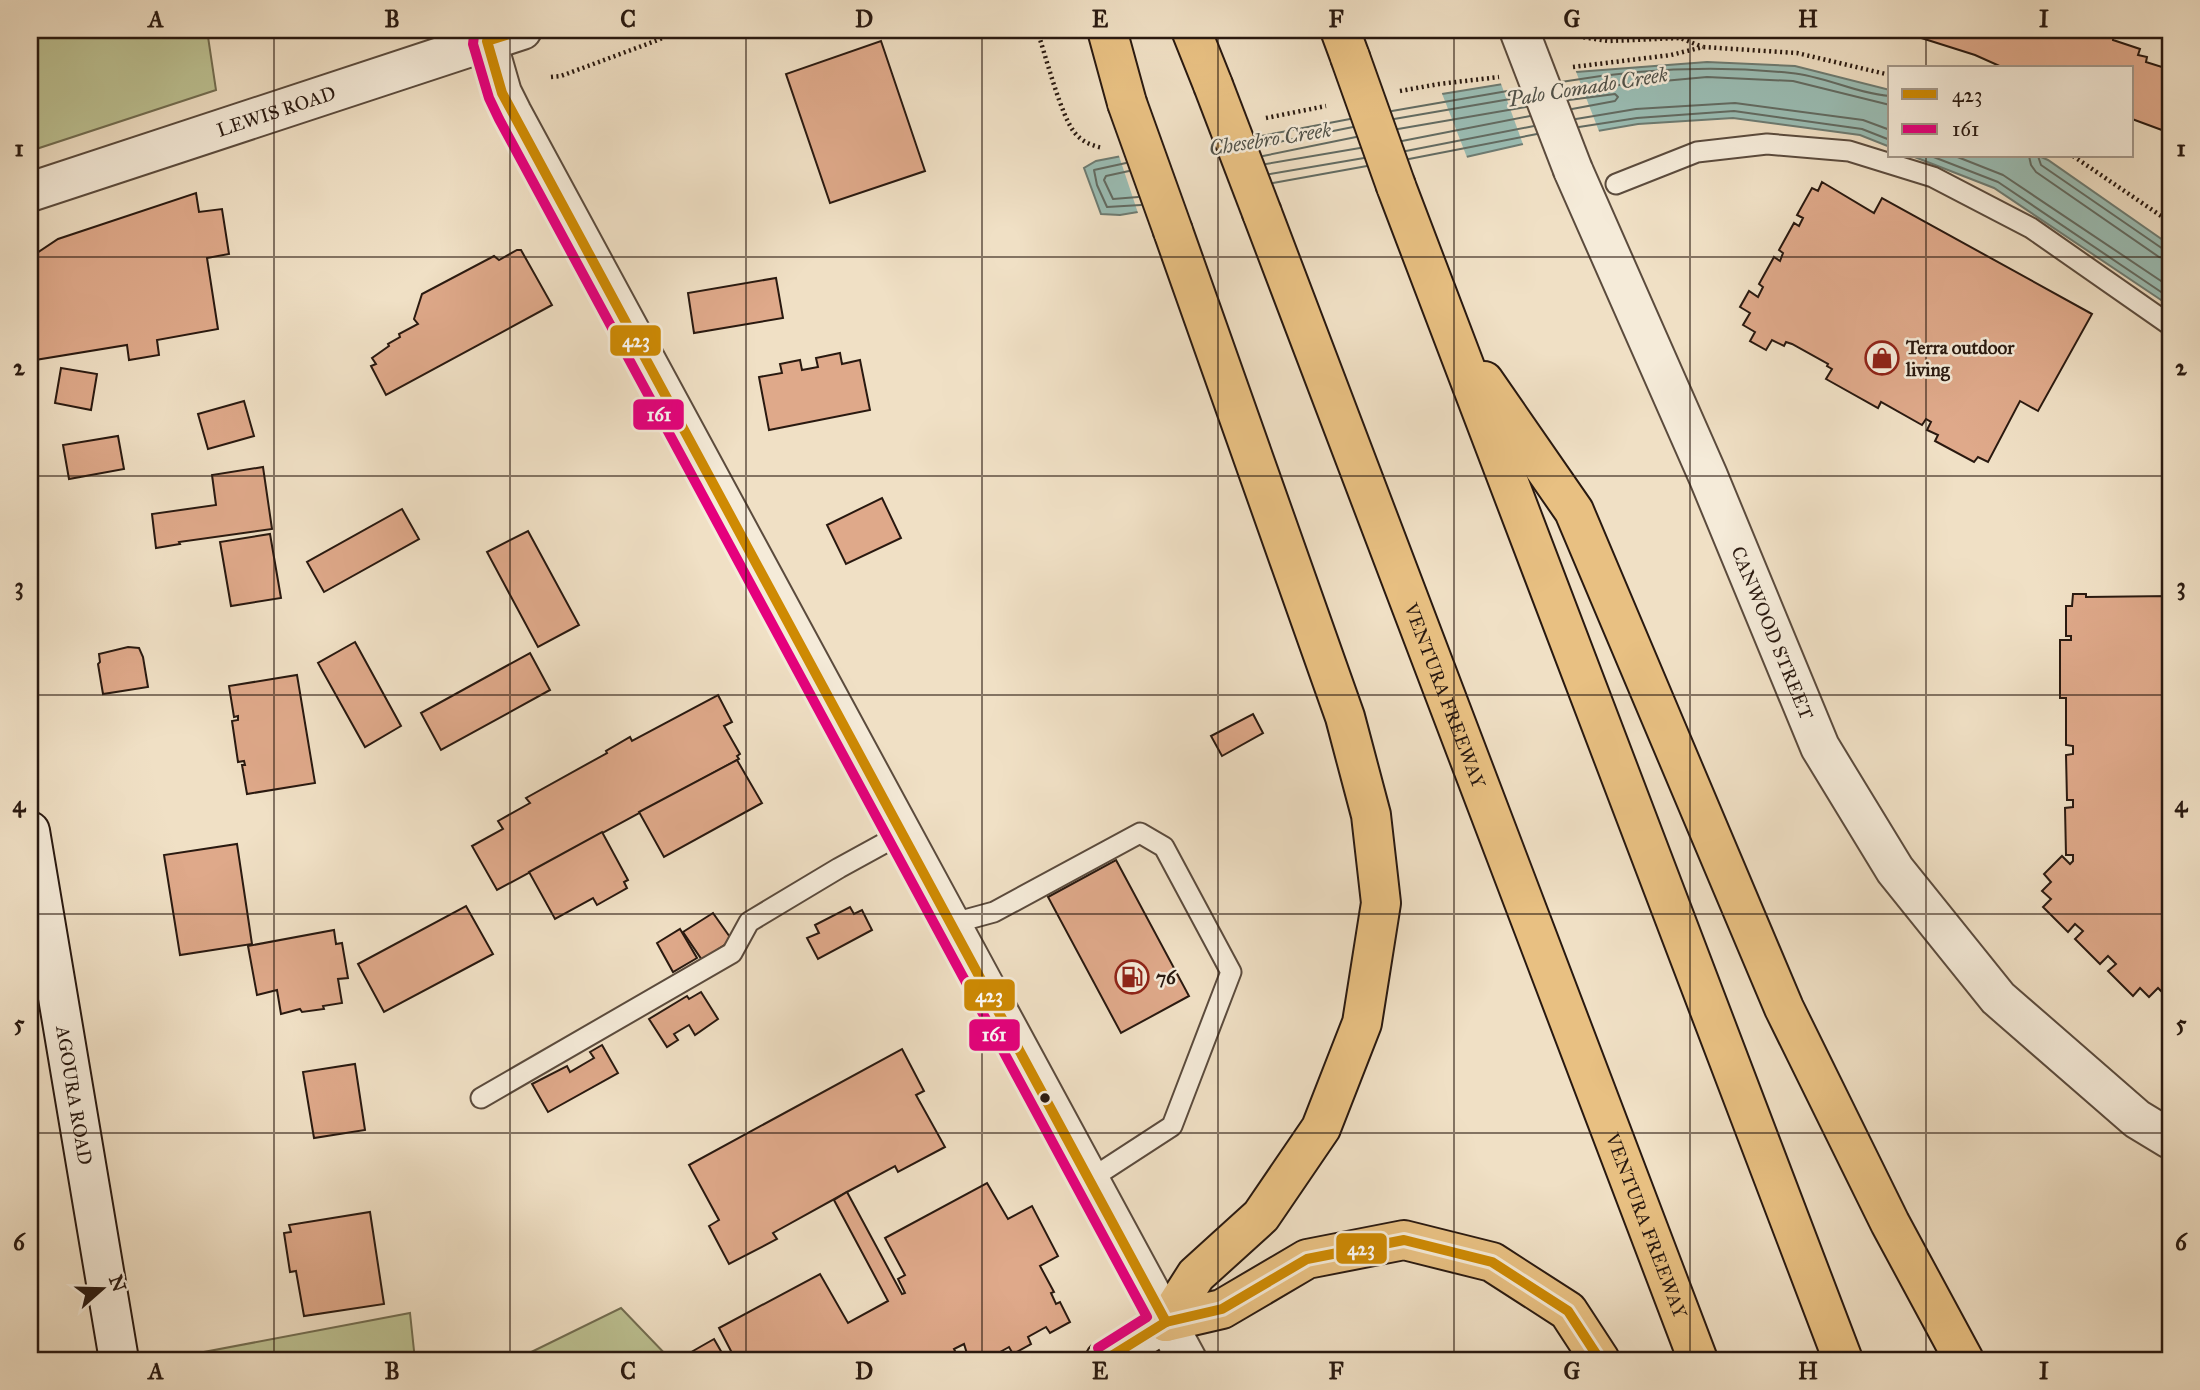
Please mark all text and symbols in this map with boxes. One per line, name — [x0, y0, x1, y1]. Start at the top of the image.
text: A — [146, 5, 164, 33]
text: B — [384, 5, 400, 33]
text: C — [620, 5, 636, 33]
text: D — [855, 5, 873, 33]
text: E — [1092, 5, 1109, 33]
text: F — [1328, 5, 1344, 33]
text: G — [1564, 5, 1581, 33]
text: H — [1798, 5, 1818, 33]
text: I — [2039, 5, 2049, 33]
water label: Palo Comado Creek — [1504, 61, 1670, 113]
legend — [1888, 66, 2134, 158]
street label: LEWIS ROAD — [214, 81, 339, 142]
text: 423 — [1952, 82, 1982, 108]
water label: Chesebro Creek — [1207, 116, 1334, 162]
text: 161 — [1952, 116, 1979, 142]
text: 1 — [14, 134, 24, 162]
text: 1 — [2176, 134, 2186, 162]
line badge: 423 — [609, 324, 662, 357]
text: 423 — [622, 329, 650, 353]
place label: Terra outdoor living — [1905, 336, 2015, 382]
shop icon: Terra outdoor living — [1863, 339, 1901, 377]
text: 2 — [13, 353, 25, 381]
text: 2 — [2175, 353, 2187, 381]
line badge: 161 — [632, 398, 685, 431]
text: 161 — [647, 403, 672, 426]
street label: CANWOOD STREET — [1726, 543, 1818, 723]
text: 3 — [14, 572, 24, 601]
text: 3 — [2176, 572, 2186, 601]
street label: VENTURA FREEWAY — [1399, 599, 1491, 792]
text: 4 — [13, 790, 27, 818]
text: 4 — [2175, 790, 2189, 818]
fuel station icon: 76 — [1113, 958, 1151, 996]
place label: 76 — [1156, 966, 1177, 989]
line badge: 423 — [963, 978, 1016, 1012]
text: 423 — [975, 984, 1003, 1008]
text: 5 — [14, 1009, 25, 1037]
text: 5 — [2176, 1009, 2187, 1037]
line badge: 161 — [968, 1018, 1021, 1052]
street label: AGOURA ROAD — [51, 1023, 97, 1167]
text: 161 — [982, 1023, 1007, 1046]
unlabelled marker — [1038, 1091, 1052, 1105]
street label: VENTURA FREEWAY — [1600, 1129, 1692, 1322]
text: 6 — [13, 1228, 26, 1256]
text: 6 — [2175, 1228, 2188, 1256]
line badge: 423 — [1335, 1232, 1388, 1265]
text: 423 — [1347, 1237, 1375, 1261]
north arrow — [66, 1254, 136, 1324]
text: N — [104, 1272, 131, 1295]
text: A — [146, 1357, 164, 1385]
text: B — [384, 1357, 400, 1385]
text: C — [620, 1357, 636, 1385]
text: D — [855, 1357, 873, 1385]
text: E — [1092, 1357, 1109, 1385]
text: F — [1328, 1357, 1344, 1385]
text: G — [1564, 1357, 1581, 1385]
text: H — [1798, 1357, 1818, 1385]
text: I — [2039, 1357, 2049, 1385]

